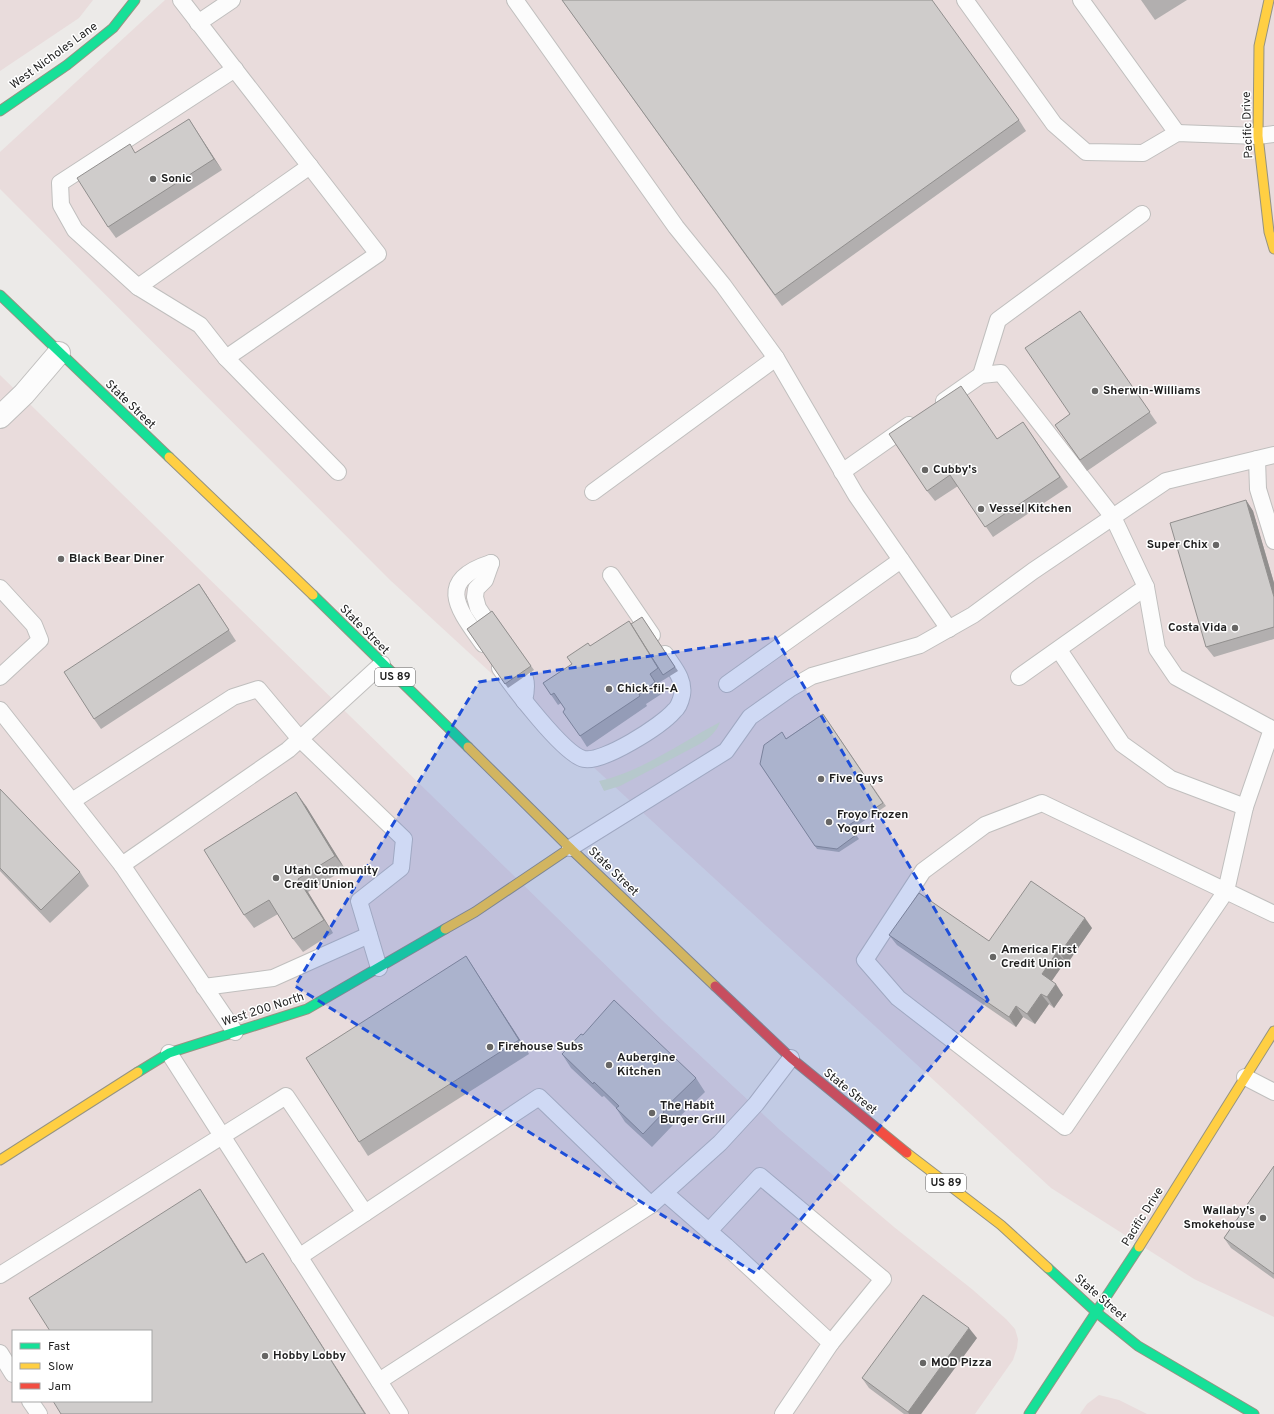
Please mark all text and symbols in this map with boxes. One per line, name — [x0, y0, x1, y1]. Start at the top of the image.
street label: West Nicholes Lane — [7, 19, 101, 93]
street label: Pacific Drive — [1239, 91, 1257, 159]
place label: Sonic — [161, 171, 192, 187]
marker: Sonic — [148, 174, 158, 184]
street label: State Street — [101, 377, 159, 433]
place label: Sherwin-Williams — [1103, 383, 1201, 399]
marker: Sherwin-Williams — [1090, 386, 1100, 396]
place label: Cubby's — [933, 462, 977, 478]
marker: Cubby's — [920, 465, 930, 475]
place label: Vessel Kitchen — [989, 501, 1072, 517]
marker: Vessel Kitchen — [976, 504, 986, 514]
place label: Super Chix — [1147, 537, 1208, 553]
marker: Super Chix — [1211, 540, 1221, 550]
place label: Black Bear Diner — [69, 551, 164, 567]
marker: Black Bear Diner — [56, 554, 66, 564]
street label: State Street — [336, 602, 392, 658]
place label: Costa Vida — [1168, 620, 1227, 636]
marker: Costa Vida — [1230, 623, 1240, 633]
road number: US 89 — [375, 668, 415, 686]
place label: Chick-fil-A — [617, 681, 678, 697]
marker: Chick-fil-A — [604, 684, 614, 694]
place label: Five Guys — [829, 771, 883, 787]
marker: Five Guys — [816, 774, 826, 784]
place label: Froyo Frozen Yogurt — [837, 807, 908, 837]
marker: Froyo Frozen Yogurt — [824, 817, 834, 827]
street label: State Street — [584, 844, 642, 900]
place label: Utah Community Credit Union — [284, 863, 378, 893]
marker: Utah Community Credit Union — [271, 873, 281, 883]
place label: America First Credit Union — [1001, 942, 1077, 972]
marker: America First Credit Union — [988, 952, 998, 962]
street label: West 200 North — [220, 989, 306, 1031]
place label: Firehouse Subs — [498, 1039, 583, 1055]
marker: Firehouse Subs — [485, 1042, 495, 1052]
place label: Aubergine Kitchen — [617, 1050, 676, 1080]
marker: Aubergine Kitchen — [604, 1060, 614, 1070]
street label: State Street — [820, 1066, 880, 1118]
place label: The Habit Burger Grill — [660, 1098, 725, 1128]
marker: The Habit Burger Grill — [647, 1108, 657, 1118]
road number: US 89 — [926, 1174, 966, 1192]
street label: Pacific Drive — [1118, 1184, 1168, 1250]
place label: Wallaby's Smokehouse — [1184, 1203, 1255, 1233]
marker: Wallaby's Smokehouse — [1258, 1213, 1268, 1223]
street label: State Street — [1070, 1271, 1130, 1325]
legend — [12, 1330, 152, 1402]
text: Fast — [48, 1339, 70, 1355]
place label: Hobby Lobby — [273, 1348, 346, 1364]
marker: Hobby Lobby — [260, 1351, 270, 1361]
place label: MOD Pizza — [931, 1355, 992, 1371]
marker: MOD Pizza — [918, 1358, 928, 1368]
text: Slow — [48, 1359, 74, 1375]
text: Jam — [48, 1379, 71, 1395]

